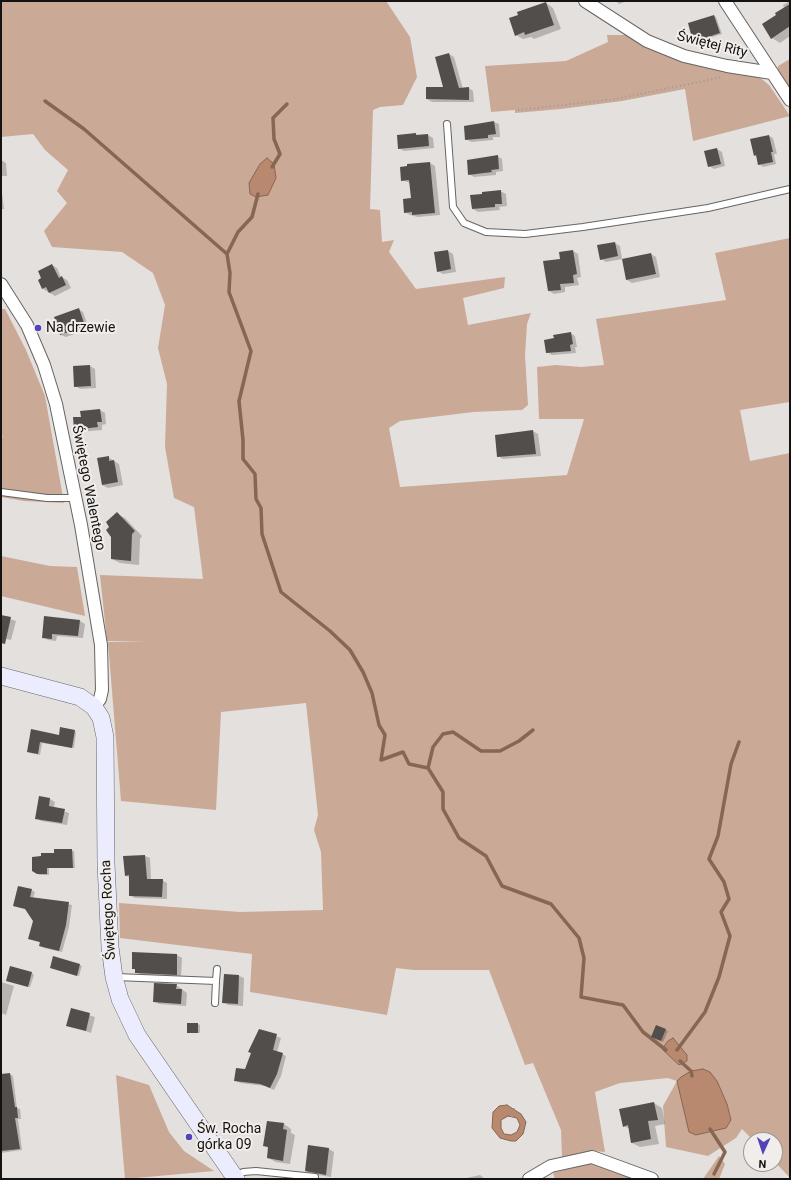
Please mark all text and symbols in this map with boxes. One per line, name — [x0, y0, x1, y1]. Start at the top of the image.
street label: Świętej Rity — [675, 28, 749, 62]
place label: Na drzewie — [46, 320, 115, 336]
marker: Na drzewie — [33, 323, 43, 333]
street label: Świętego Walentego — [68, 424, 108, 552]
street label: Świętego Rocha — [98, 860, 120, 960]
place label: Św. Rocha górka 09 — [197, 1121, 261, 1154]
marker: Św. Rocha górka 09 — [184, 1132, 194, 1142]
north arrow — [743, 1132, 783, 1172]
text: N — [758, 1157, 767, 1170]

